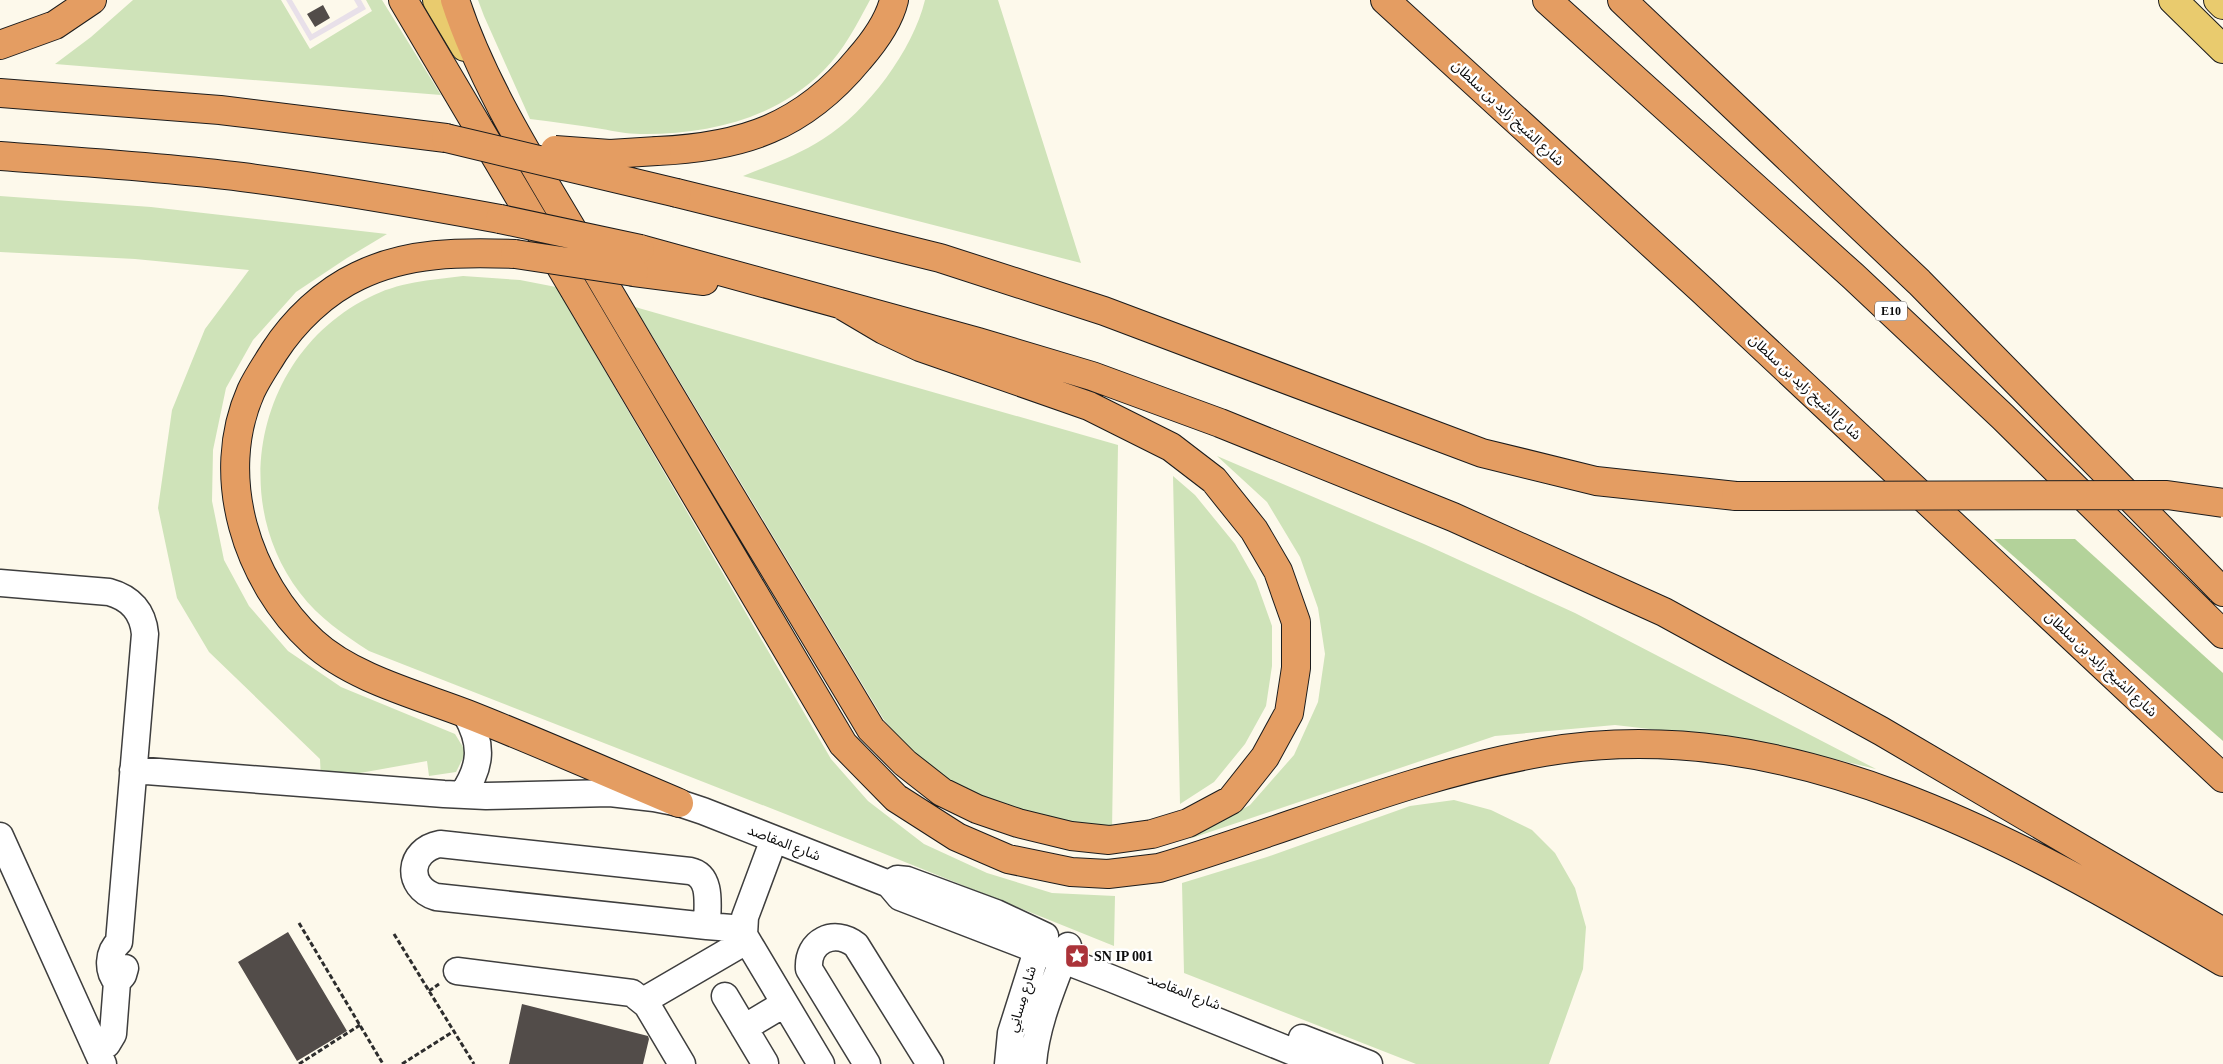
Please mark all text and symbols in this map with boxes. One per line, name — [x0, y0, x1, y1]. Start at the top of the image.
street label: شارع الشيخ زايد بن سلطان — [1447, 57, 1567, 171]
road number: E10 — [1875, 302, 1907, 321]
street label: شارع الشيخ زايد بن سلطان — [1744, 331, 1864, 445]
street label: شارع الشيخ زايد بن سلطان — [2040, 608, 2160, 722]
street label: شارع المقاصد — [744, 822, 823, 867]
place icon: SN IP 001 — [1064, 943, 1090, 969]
place label: SN IP 001 — [1094, 949, 1153, 964]
street label: شارع مِسانِي — [1005, 964, 1042, 1035]
street label: شارع المقاصد — [1144, 971, 1223, 1016]

